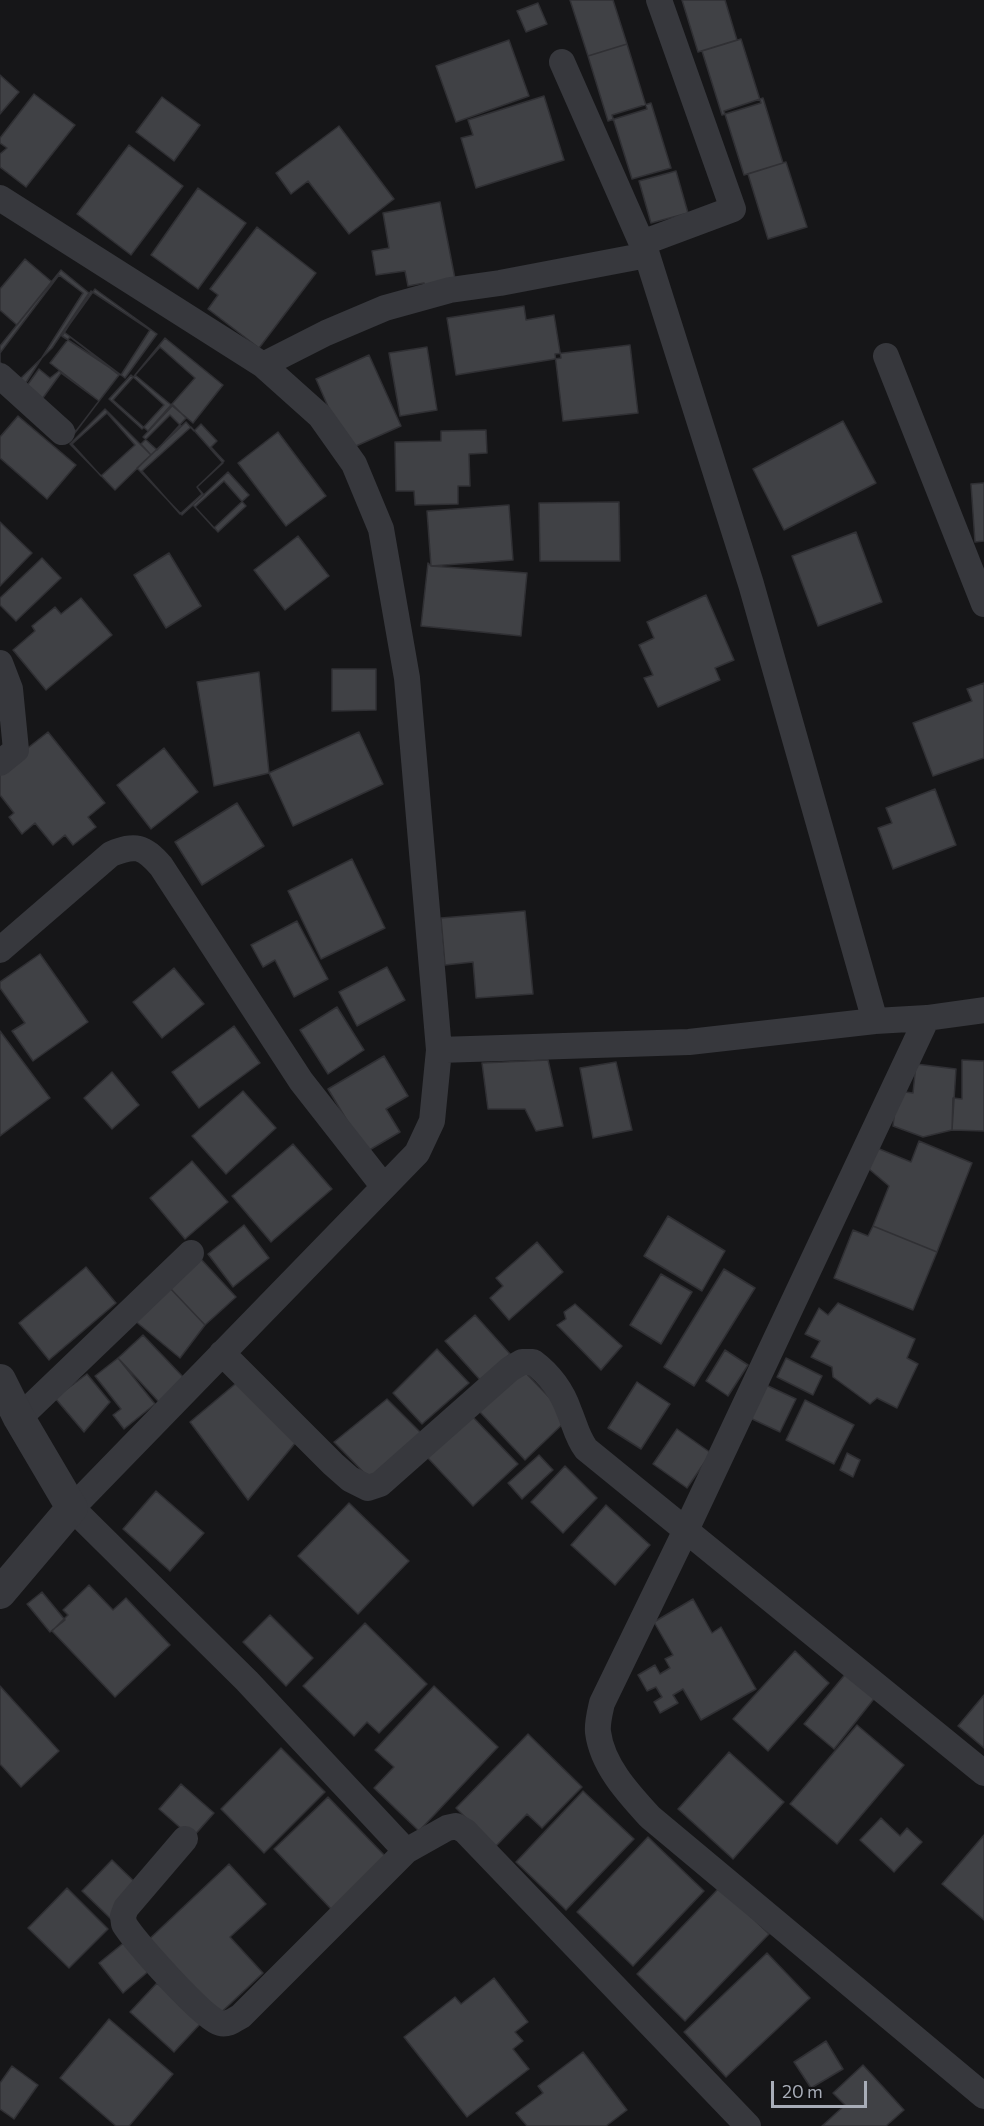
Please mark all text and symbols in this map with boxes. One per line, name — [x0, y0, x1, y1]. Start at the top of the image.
scale bar — [774, 2069, 870, 2107]
text: 20 m — [782, 2080, 823, 2102]

